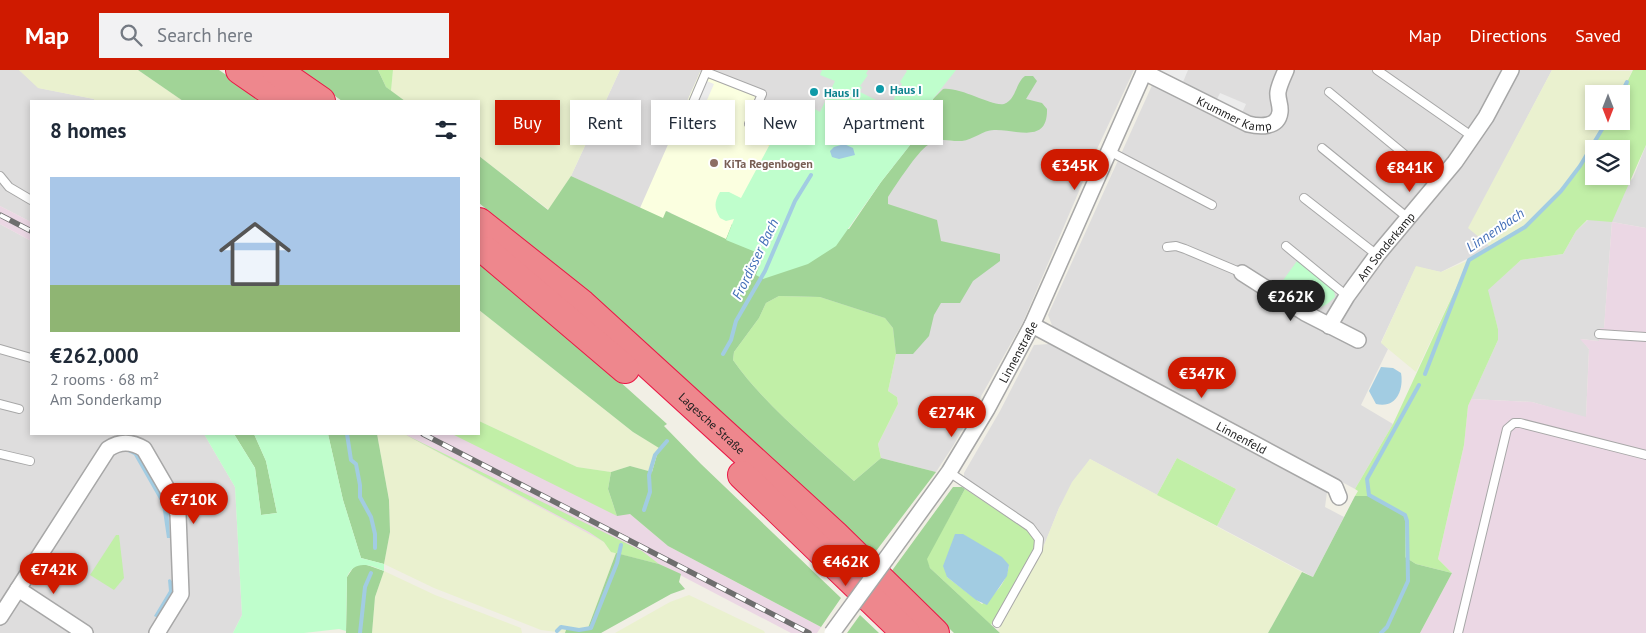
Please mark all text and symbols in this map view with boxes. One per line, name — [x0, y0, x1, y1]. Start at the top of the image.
search box — [99, 13, 449, 58]
text: Map — [25, 20, 69, 51]
icon: search — [117, 21, 145, 49]
text: Search here — [157, 23, 253, 47]
text: Map — [1409, 24, 1441, 47]
text: Directions — [1469, 24, 1547, 47]
text: Saved — [1575, 24, 1621, 47]
place label: Haus I — [890, 82, 922, 97]
marker: Haus I — [874, 83, 886, 95]
place label: Haus II — [824, 85, 859, 100]
north arrow — [1585, 85, 1630, 130]
map controls — [1585, 85, 1630, 185]
marker: Haus II — [808, 86, 820, 98]
street label: Krummer Kamp — [1194, 92, 1273, 133]
chip: Buy — [495, 100, 560, 145]
chip: Rent — [570, 100, 641, 145]
chip: Filters — [651, 100, 735, 145]
chip: New — [745, 100, 815, 145]
chip: Apartment — [825, 100, 943, 145]
icon: filters — [432, 116, 460, 144]
text: 8 homes — [50, 117, 126, 144]
button: layers — [1585, 140, 1630, 185]
pin: €345K — [1040, 148, 1110, 191]
pin: €841K — [1375, 150, 1445, 193]
text: €345K — [1052, 155, 1098, 175]
place label: KiTa Regenbogen — [724, 156, 813, 171]
marker: KiTa Regenbogen — [708, 157, 720, 169]
text: €841K — [1387, 157, 1433, 177]
water label: Linnenbach — [1462, 204, 1528, 256]
icon: home — [210, 209, 300, 299]
street label: Am Sonderkamp — [1353, 209, 1418, 283]
water label: Frordisser Bach — [728, 216, 782, 302]
pin: €262K — [1256, 280, 1326, 322]
text: €262K — [1268, 286, 1314, 306]
street label: Linnenstraße — [995, 319, 1040, 385]
text: €262,000 — [50, 342, 139, 369]
pin: €347K — [1167, 356, 1237, 399]
text: €347K — [1179, 363, 1225, 383]
text: 2 rooms · 68 m² — [50, 369, 159, 389]
text: Am Sonderkamp — [50, 389, 162, 409]
street label: Lagesche Straße — [676, 389, 749, 457]
pin: €274K — [917, 396, 987, 438]
text: €274K — [929, 402, 975, 422]
street label: Linnenfeld — [1214, 418, 1270, 457]
pin: €710K — [159, 482, 229, 525]
text: €710K — [171, 489, 217, 509]
pin: €462K — [811, 544, 881, 587]
text: €462K — [823, 551, 869, 571]
pin: €742K — [19, 552, 89, 595]
text: €742K — [31, 559, 77, 579]

